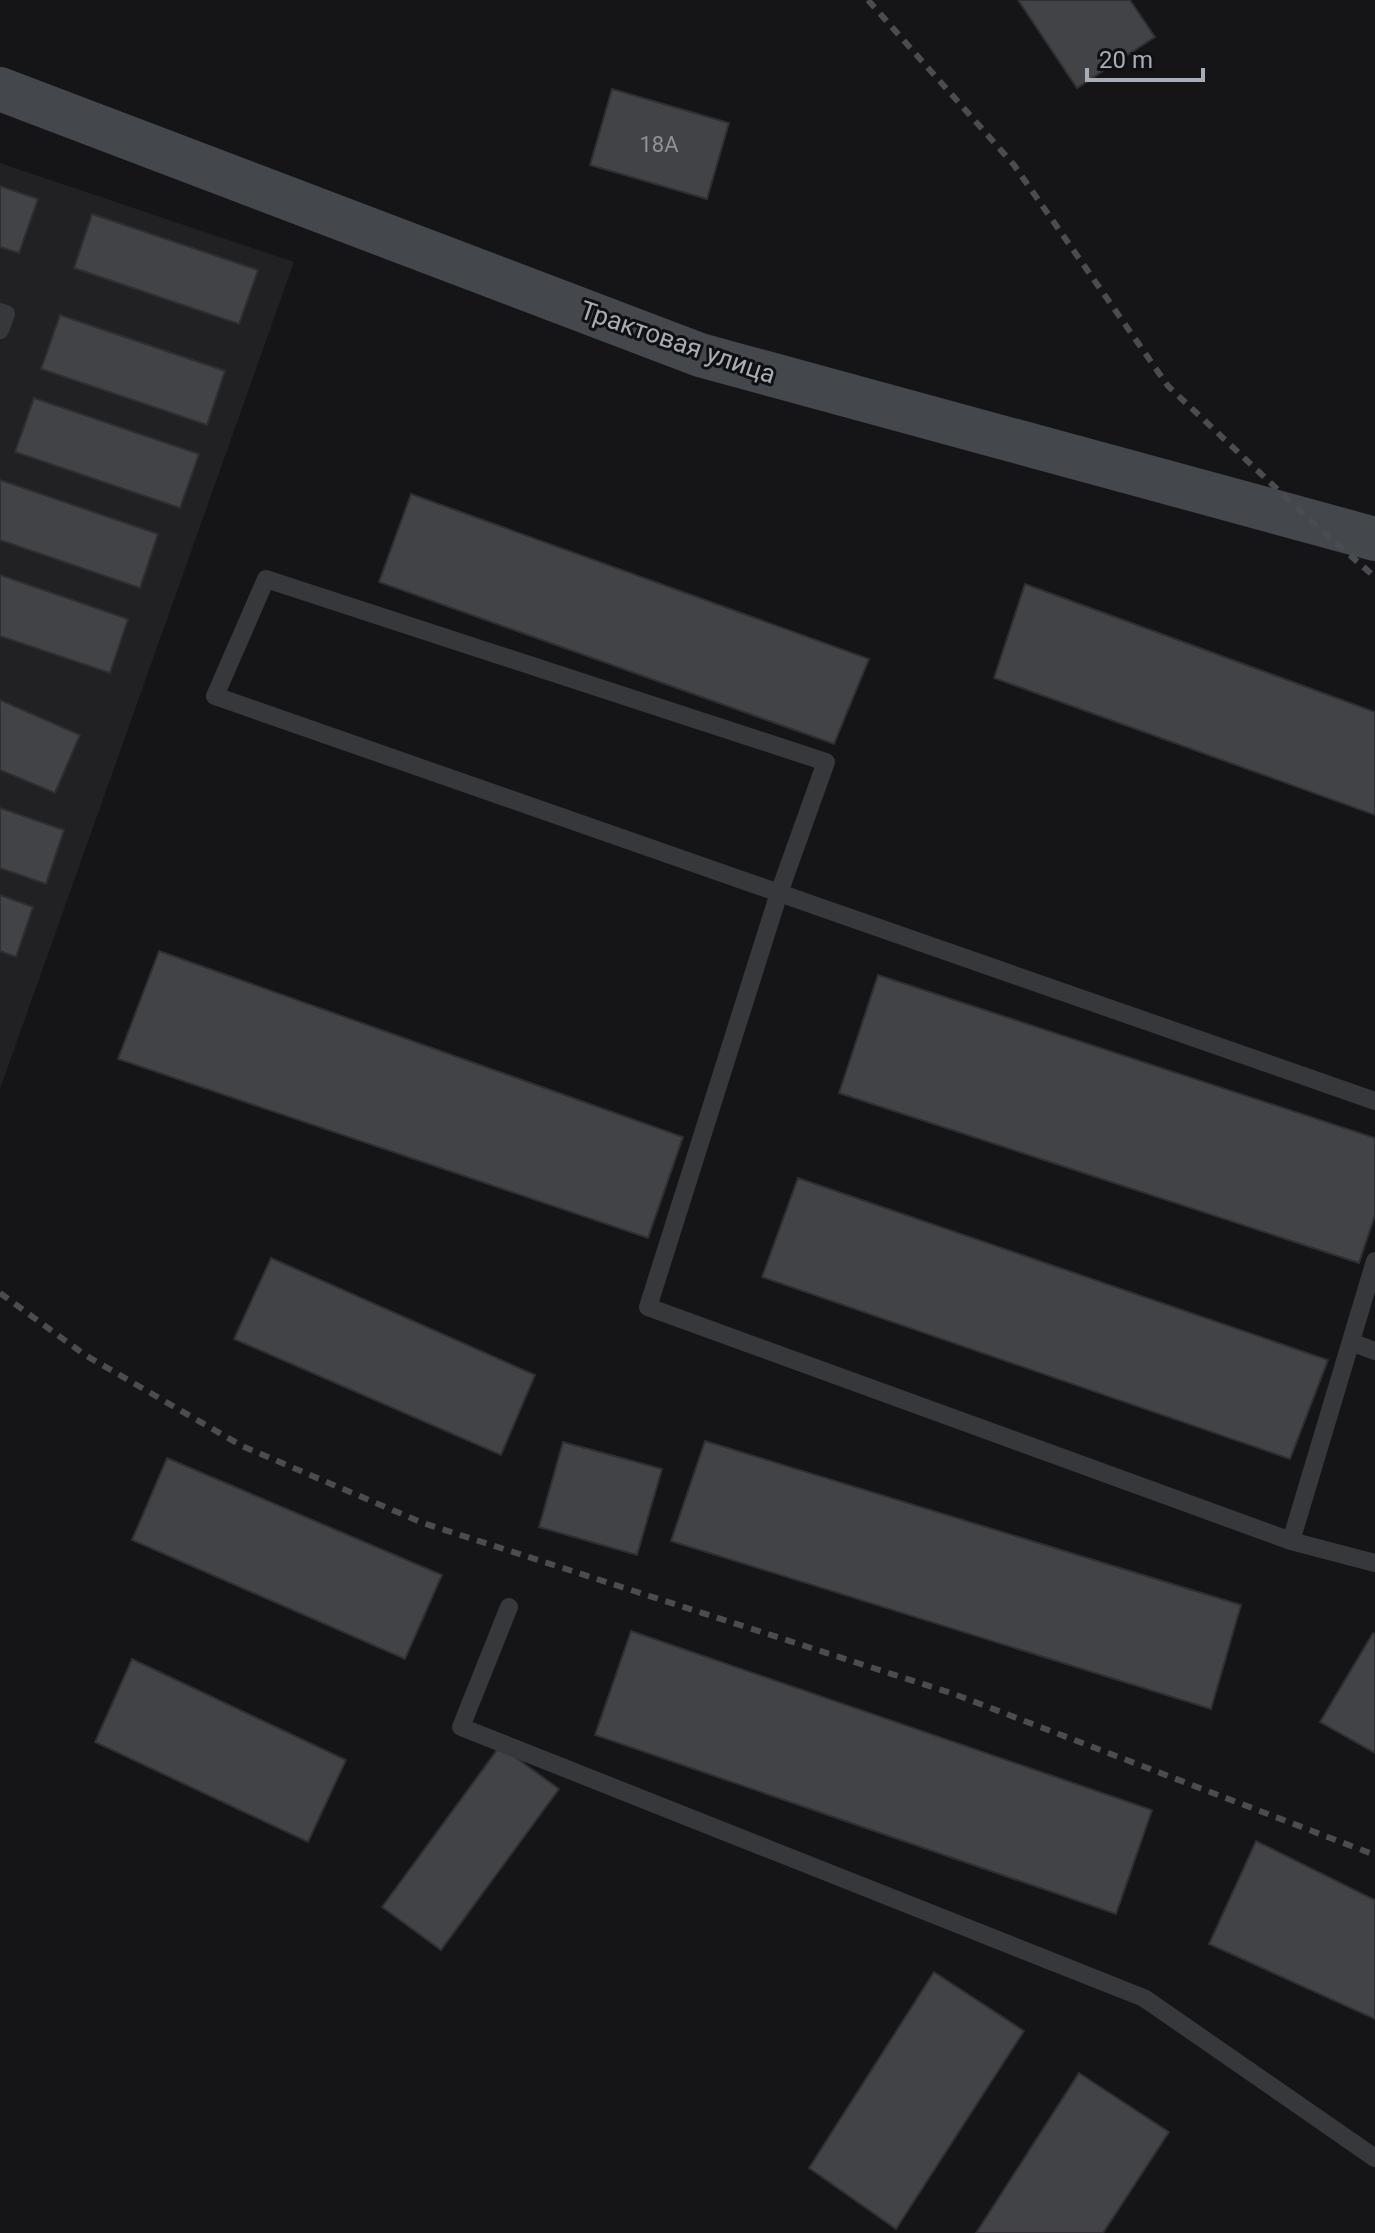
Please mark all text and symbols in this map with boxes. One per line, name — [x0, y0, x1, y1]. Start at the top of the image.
scale bar — [1087, 32, 1203, 82]
text: 20 m — [1099, 46, 1153, 74]
house number: 18А — [639, 132, 679, 157]
street label: Трактовая улица — [576, 294, 780, 390]

